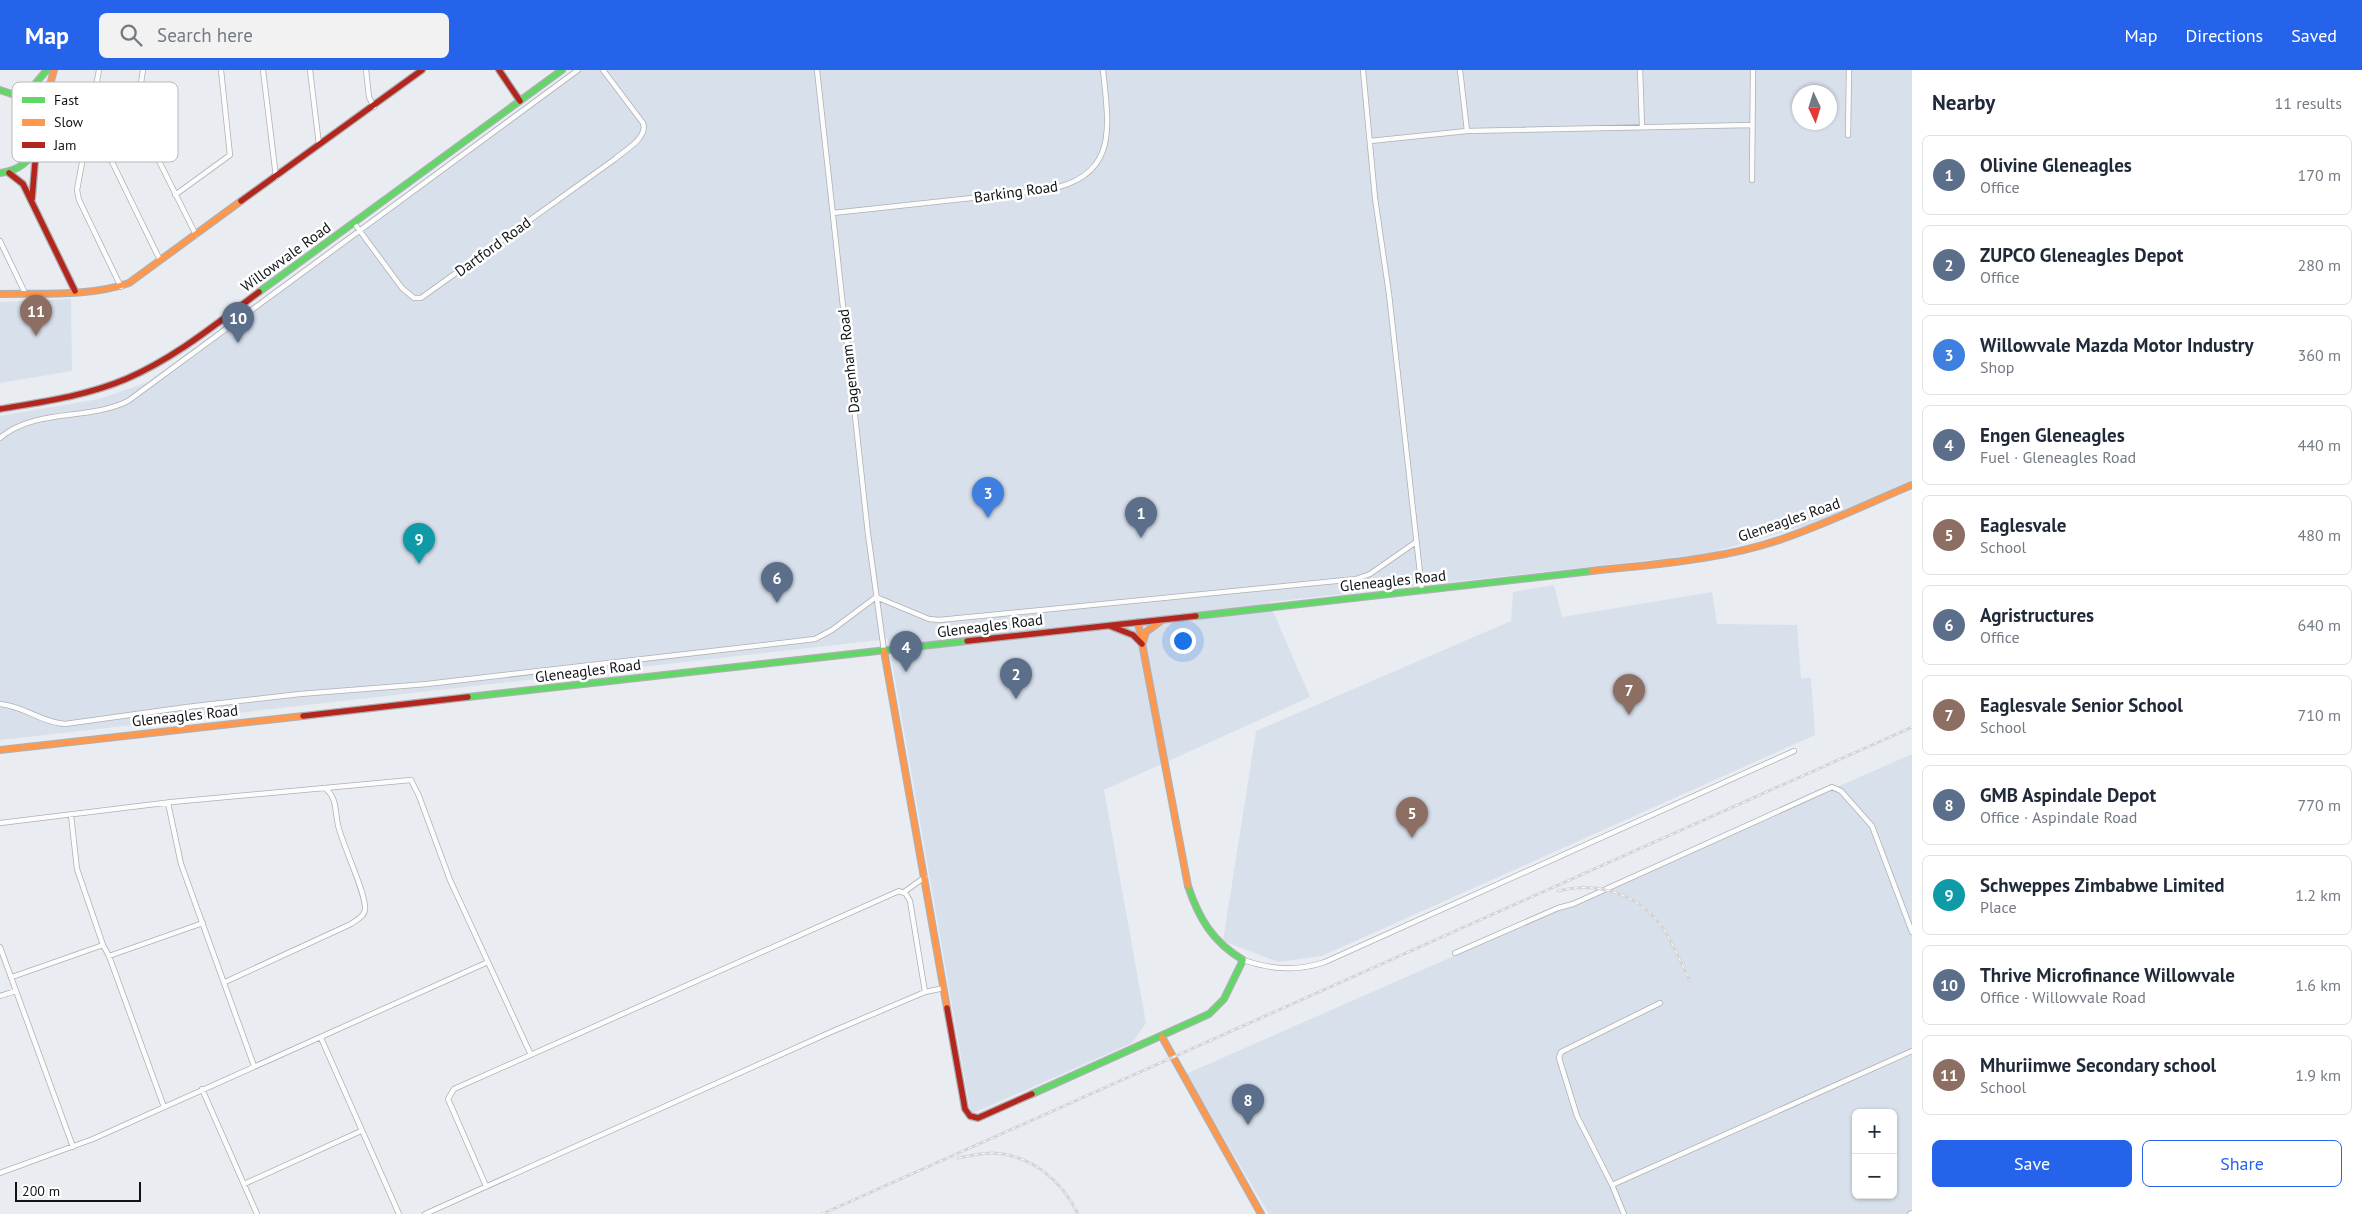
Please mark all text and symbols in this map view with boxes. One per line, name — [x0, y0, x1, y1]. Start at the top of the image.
search box — [99, 13, 449, 58]
text: Map — [25, 20, 69, 51]
icon: search — [117, 21, 145, 49]
text: Search here — [157, 23, 253, 47]
text: Map — [2125, 24, 2157, 47]
text: Directions — [2185, 24, 2263, 47]
text: Saved — [2291, 24, 2337, 47]
legend — [12, 82, 178, 162]
north arrow — [1792, 85, 1837, 130]
text: Nearby — [1932, 89, 1995, 116]
text: Fast — [54, 91, 79, 109]
text: 11 results — [2275, 93, 2342, 113]
text: Slow — [54, 113, 84, 131]
text: Jam — [53, 136, 76, 154]
text: Olivine Gleneagles — [1980, 153, 2132, 177]
text: 1 — [1944, 165, 1954, 185]
text: 170 m — [2298, 165, 2341, 185]
street label: Barking Road — [973, 176, 1059, 207]
text: Office — [1980, 177, 2020, 197]
street label: Dartford Road — [451, 213, 534, 281]
street label: Willowvale Road — [237, 218, 334, 296]
text: ZUPCO Gleneagles Depot — [1980, 243, 2183, 267]
text: 2 — [1944, 255, 1954, 275]
text: 280 m — [2298, 255, 2341, 275]
text: Office — [1980, 267, 2020, 287]
pin: 11 — [20, 295, 52, 336]
pin: 10 — [222, 302, 254, 343]
street label: Dagenham Road — [834, 308, 863, 414]
text: Willowvale Mazda Motor Industry — [1980, 333, 2254, 357]
text: 3 — [1944, 345, 1954, 365]
text: 360 m — [2298, 345, 2341, 365]
text: Shop — [1980, 357, 2014, 377]
text: Engen Gleneagles — [1980, 423, 2125, 447]
text: 4 — [1944, 435, 1954, 455]
text: 440 m — [2298, 435, 2341, 455]
text: Fuel · Gleneagles Road — [1980, 447, 2136, 467]
pin: 3 — [972, 477, 1004, 518]
street label: Gleneagles Road — [1735, 493, 1842, 546]
pin: 1 — [1125, 497, 1157, 538]
text: Eaglesvale — [1980, 513, 2067, 537]
pin: 9 — [403, 523, 435, 564]
text: 5 — [1944, 525, 1954, 545]
text: 480 m — [2298, 525, 2341, 545]
text: School — [1980, 537, 2026, 557]
pin: 6 — [761, 562, 793, 603]
street label: Gleneagles Road — [1339, 565, 1447, 596]
text: Agristructures — [1980, 603, 2094, 627]
street label: Gleneagles Road — [936, 610, 1044, 641]
text: 6 — [1944, 615, 1954, 635]
text: 640 m — [2298, 615, 2341, 635]
text: Office — [1980, 627, 2020, 647]
your location — [1170, 628, 1196, 654]
pin: 4 — [890, 631, 922, 672]
street label: Gleneagles Road — [534, 655, 642, 686]
pin: 2 — [1000, 658, 1032, 699]
pin: 7 — [1613, 674, 1645, 715]
text: Eaglesvale Senior School — [1980, 693, 2183, 717]
street label: Gleneagles Road — [131, 700, 239, 731]
text: 7 — [1944, 705, 1954, 725]
text: 710 m — [2298, 705, 2341, 725]
text: School — [1980, 717, 2026, 737]
text: GMB Aspindale Depot — [1980, 783, 2156, 807]
text: 8 — [1944, 795, 1954, 815]
text: 770 m — [2298, 795, 2341, 815]
pin: 5 — [1396, 797, 1428, 838]
text: Office · Aspindale Road — [1980, 807, 2137, 827]
text: Schweppes Zimbabwe Limited — [1980, 873, 2225, 897]
text: 9 — [1944, 885, 1954, 905]
text: 1.2 km — [2295, 885, 2341, 905]
text: Place — [1980, 897, 2017, 917]
text: Thrive Microfinance Willowvale — [1980, 963, 2235, 987]
text: 10 — [1940, 975, 1958, 995]
text: 1.6 km — [2295, 975, 2341, 995]
text: Office · Willowvale Road — [1980, 987, 2146, 1007]
text: Mhuriimwe Secondary school — [1980, 1053, 2216, 1077]
text: 11 — [1940, 1065, 1958, 1085]
text: 1.9 km — [2295, 1065, 2341, 1085]
text: School — [1980, 1077, 2026, 1097]
pin: 8 — [1232, 1084, 1264, 1125]
map controls — [1852, 1109, 1897, 1199]
button: + — [1852, 1109, 1897, 1154]
button: Save — [1932, 1140, 2132, 1187]
button: Share — [2142, 1140, 2342, 1187]
button: − — [1852, 1154, 1897, 1199]
scale bar — [15, 1179, 141, 1202]
text: 200 m — [22, 1182, 60, 1200]

